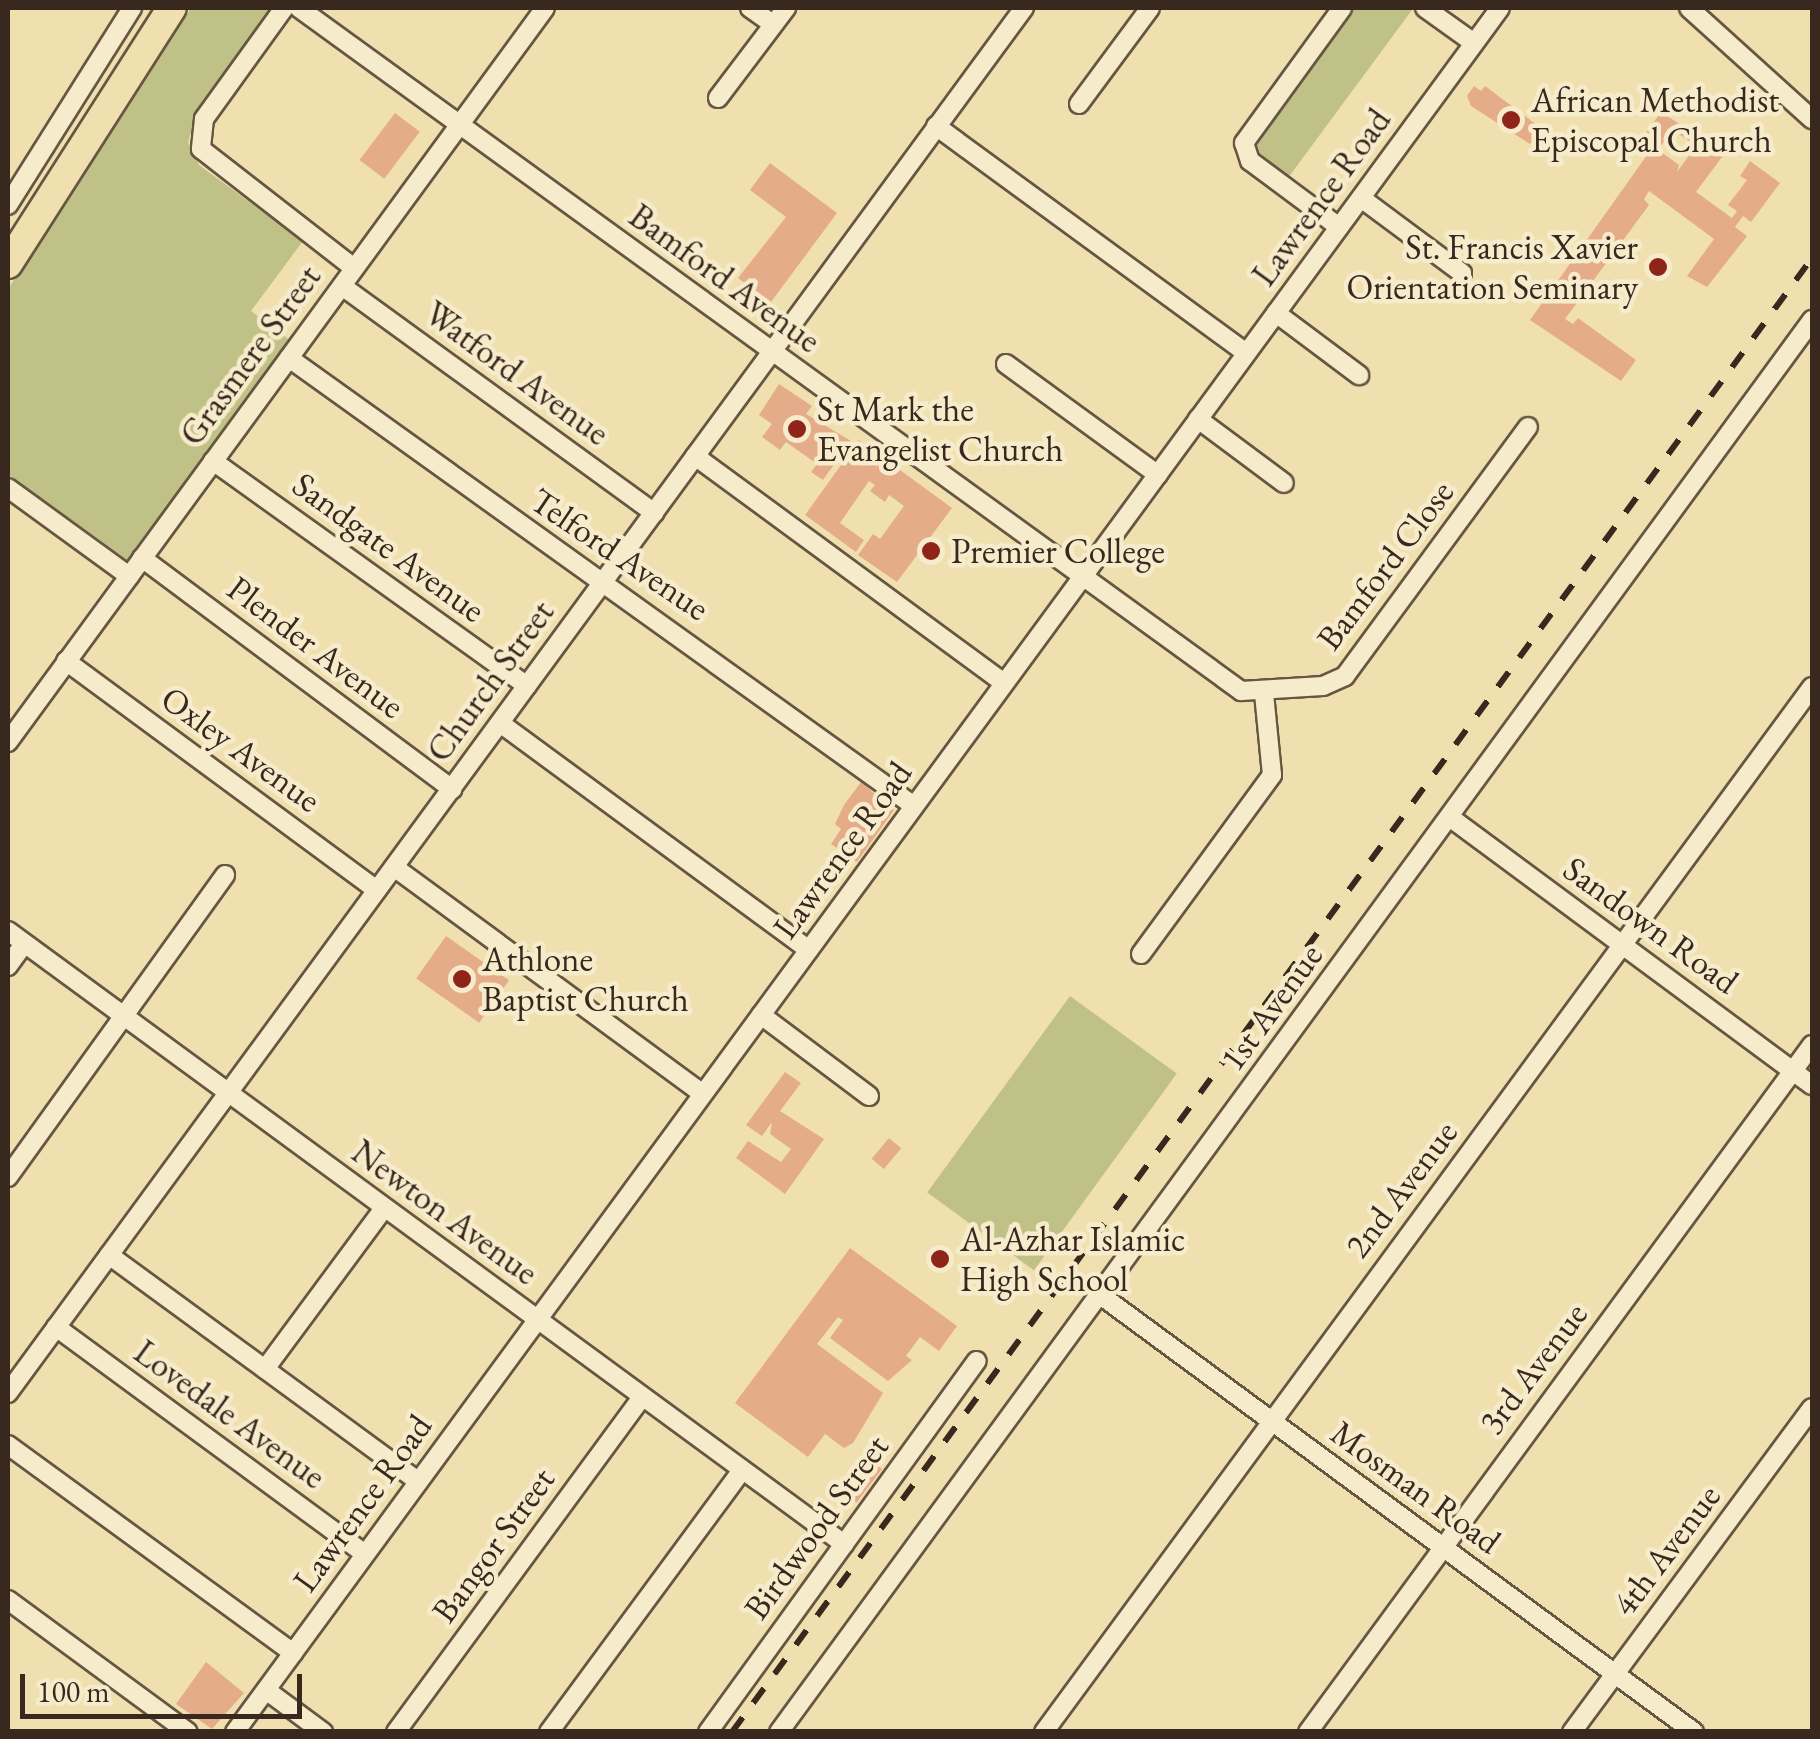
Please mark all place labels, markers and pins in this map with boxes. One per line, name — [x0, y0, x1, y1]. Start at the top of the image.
place label: African Methodist Episcopal Church — [1531, 79, 1779, 161]
marker: African Methodist Episcopal Church — [1500, 109, 1522, 131]
place label: St. Francis Xavier Orientation Seminary — [1346, 226, 1638, 308]
marker: St. Francis Xavier Orientation Seminary — [1647, 256, 1669, 278]
place label: St Mark the Evangelist Church — [817, 388, 1063, 470]
marker: St Mark the Evangelist Church — [786, 418, 808, 440]
place label: Premier College — [951, 530, 1165, 572]
marker: Premier College — [920, 540, 942, 562]
place label: Athlone Baptist Church — [482, 938, 689, 1020]
marker: Athlone Baptist Church — [451, 968, 473, 990]
place label: Al-Azhar Islamic High School — [960, 1218, 1185, 1300]
marker: Al-Azhar Islamic High School — [929, 1248, 951, 1270]

